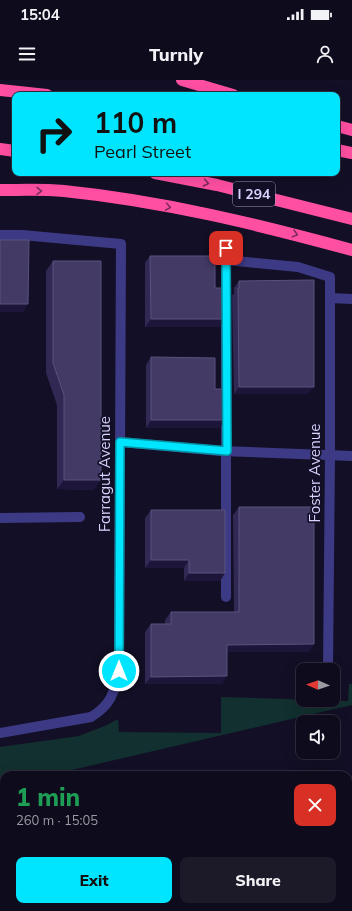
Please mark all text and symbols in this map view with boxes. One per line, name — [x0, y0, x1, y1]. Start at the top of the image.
text: 15:04 — [20, 5, 60, 24]
icon: menu — [16, 43, 38, 65]
text: Turnly — [149, 43, 203, 66]
icon: person — [314, 43, 336, 65]
text: 110 m — [94, 105, 177, 140]
icon: right — [28, 108, 80, 160]
text: Pearl Street — [94, 140, 191, 163]
one-way arrow — [203, 179, 210, 187]
road number: I 294 — [233, 182, 275, 206]
one-way arrow — [36, 186, 42, 195]
one-way arrow — [165, 202, 171, 210]
one-way arrow — [291, 229, 298, 238]
pin — [209, 231, 243, 265]
icon: arrive — [215, 237, 237, 259]
street label: Farragut Avenue — [95, 416, 114, 532]
street label: Foster Avenue — [305, 423, 324, 523]
position arrow — [98, 650, 140, 692]
north arrow — [296, 663, 340, 707]
map controls — [296, 663, 340, 759]
button: sound — [296, 715, 340, 759]
text: 1 min — [16, 782, 80, 812]
button: close — [294, 784, 336, 826]
text: 260 m · 15:05 — [16, 812, 98, 828]
button: Exit — [16, 857, 172, 903]
button: Share — [180, 857, 336, 903]

